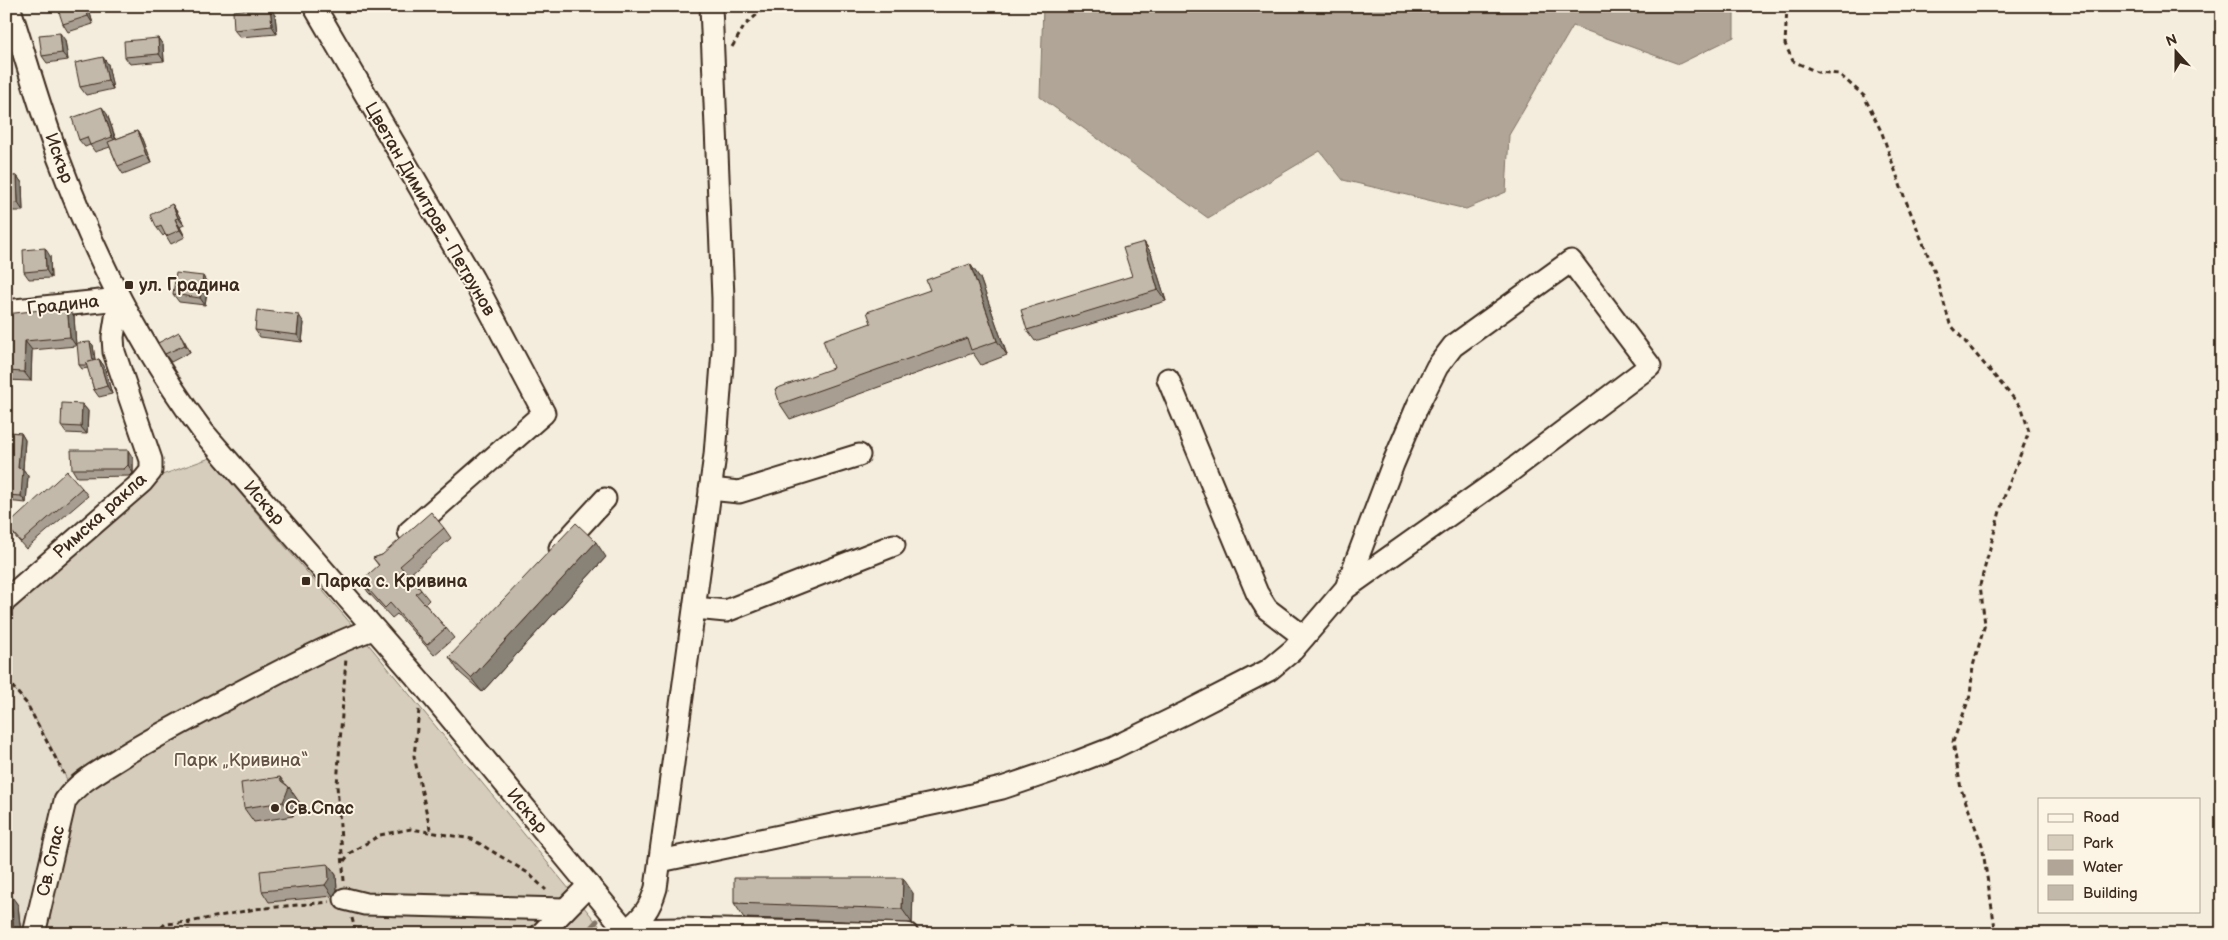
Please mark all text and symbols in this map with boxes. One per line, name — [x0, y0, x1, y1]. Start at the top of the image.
north arrow — [2150, 28, 2200, 78]
text: N — [2164, 31, 2179, 50]
street label: Цветан Димитров - Петрунов — [360, 98, 500, 320]
street label: Искър — [40, 130, 78, 186]
place label: ул. Градина — [139, 275, 240, 296]
marker: ул. Градина — [123, 279, 135, 291]
street label: Градина — [26, 291, 101, 319]
street label: Римска ракла — [49, 468, 151, 563]
street label: Искър — [239, 476, 289, 530]
place label: Парка с. Кривина — [316, 571, 468, 592]
marker: Парка с. Кривина — [300, 575, 312, 587]
park label: Парк „Кривина“ — [174, 750, 308, 771]
street label: Искър — [502, 784, 552, 838]
place label: Св.Спас — [285, 798, 354, 819]
legend — [2038, 798, 2200, 912]
marker: Св.Спас — [269, 802, 281, 814]
text: Road — [2083, 808, 2119, 827]
street label: Св. Спас — [33, 823, 69, 898]
text: Park — [2083, 834, 2114, 853]
text: Water — [2083, 858, 2123, 877]
text: Building — [2083, 884, 2138, 903]

